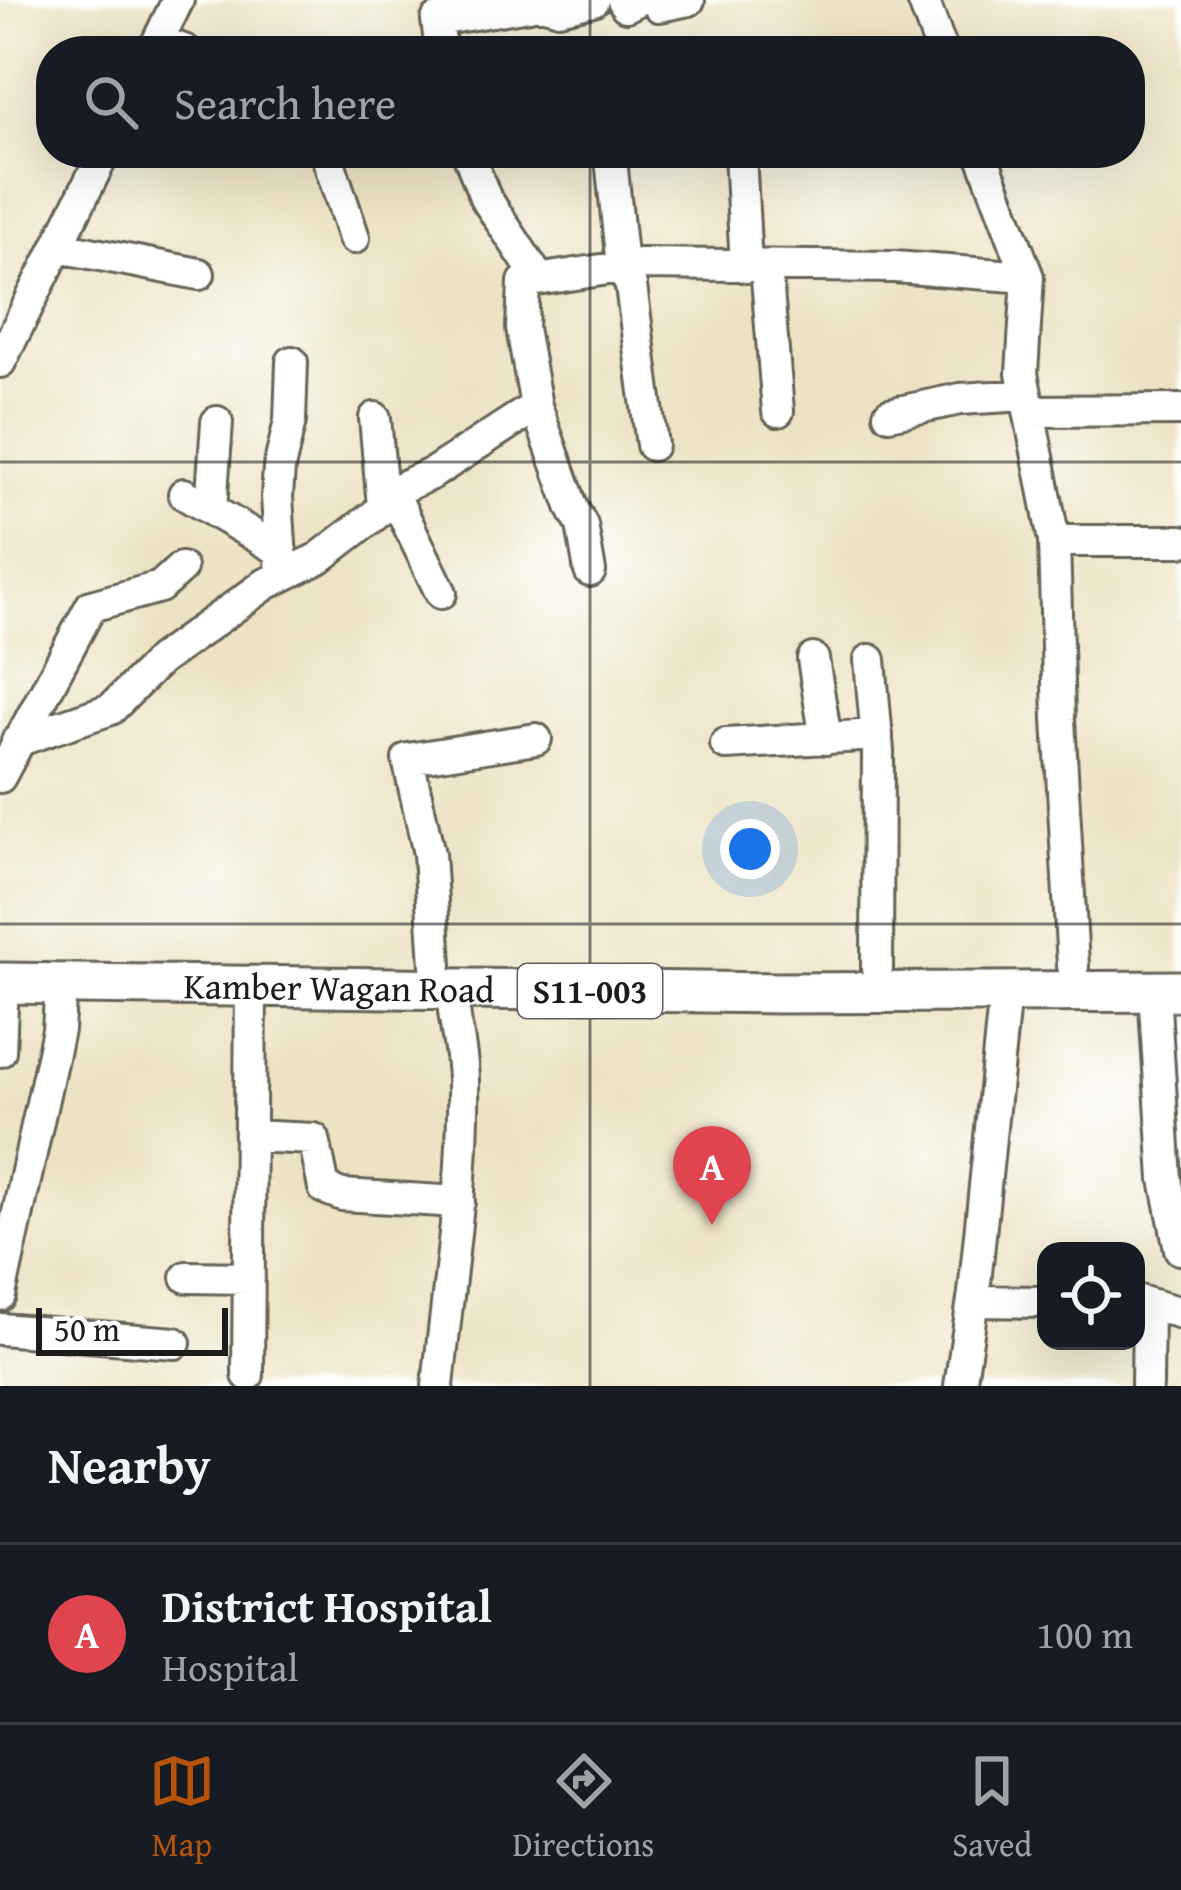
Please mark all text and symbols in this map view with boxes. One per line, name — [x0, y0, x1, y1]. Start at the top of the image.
search box — [36, 36, 1145, 168]
icon: search — [78, 69, 144, 135]
text: Search here — [174, 70, 396, 135]
your location — [720, 819, 780, 879]
street label: Kamber Wagan Road — [183, 958, 495, 1015]
road number: S11-003 — [518, 964, 662, 1018]
pin: A — [673, 1126, 751, 1225]
map controls — [1037, 1242, 1145, 1350]
button: locate — [1037, 1242, 1145, 1350]
scale bar — [36, 1302, 228, 1355]
text: 50 m — [54, 1305, 120, 1353]
text: Nearby — [48, 1427, 211, 1502]
text: District Hospital — [162, 1573, 492, 1638]
text: A — [75, 1605, 99, 1662]
text: 100 m — [1036, 1605, 1133, 1662]
text: Hospital — [162, 1638, 298, 1695]
tab: Map — [149, 1748, 215, 1868]
tab: Directions — [513, 1748, 654, 1868]
tab: Saved — [952, 1748, 1032, 1868]

